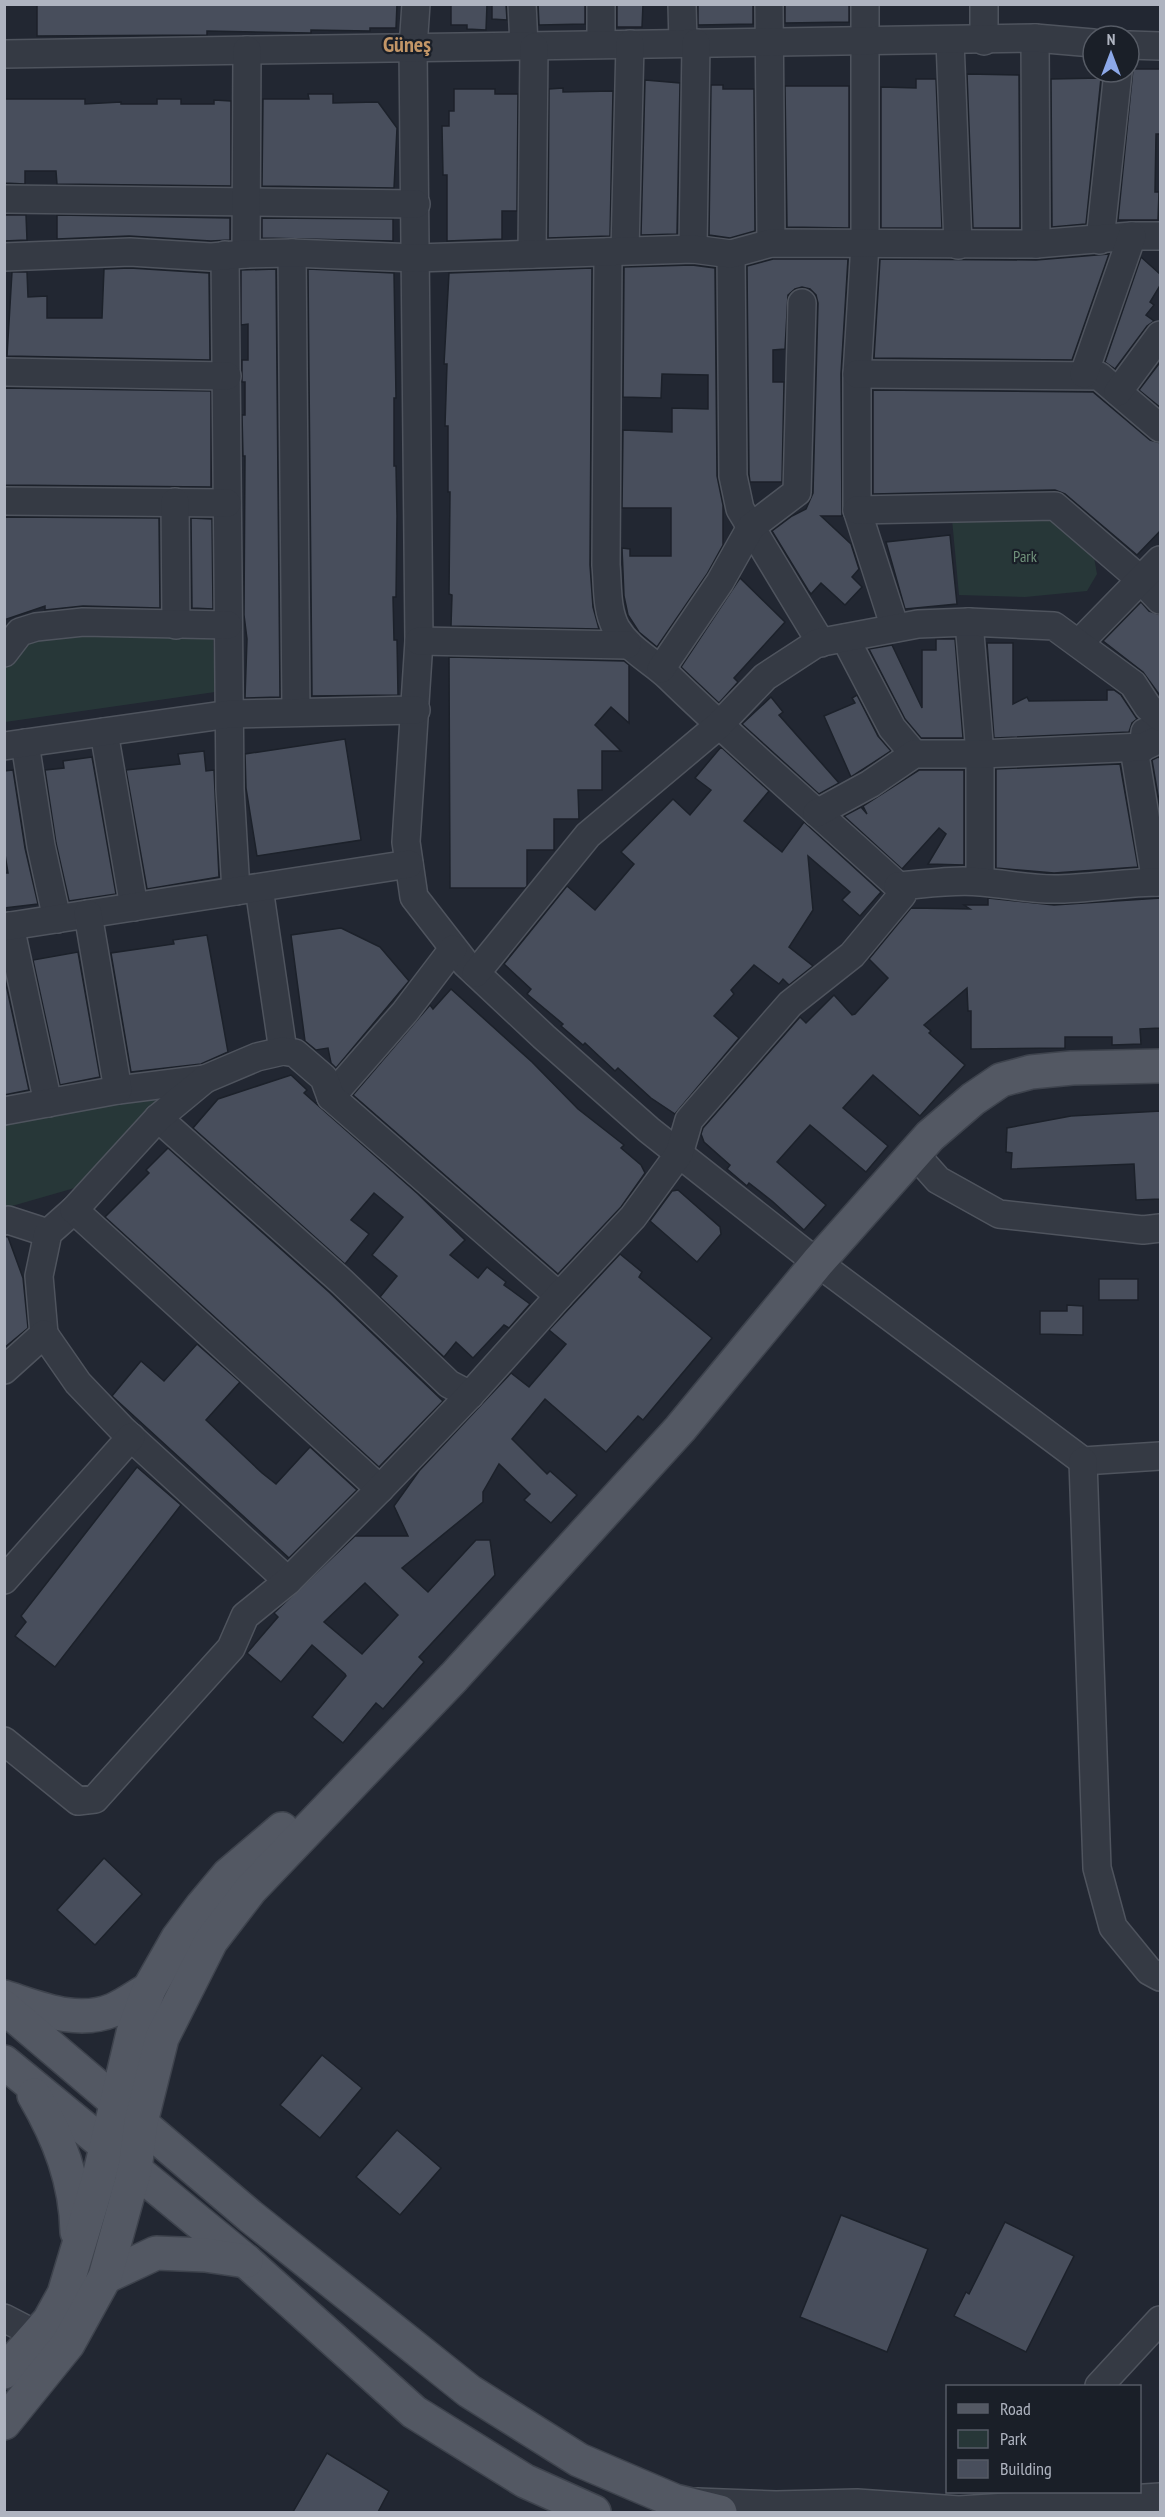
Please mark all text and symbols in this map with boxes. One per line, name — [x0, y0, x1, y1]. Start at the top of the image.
north arrow — [1081, 24, 1141, 84]
text: N — [1107, 29, 1115, 49]
district label: Güneş — [383, 30, 431, 58]
park label: Park — [1013, 546, 1038, 566]
legend — [946, 2385, 1141, 2493]
text: Road — [1000, 2397, 1031, 2420]
text: Park — [1000, 2427, 1027, 2450]
text: Building — [1000, 2457, 1052, 2480]

